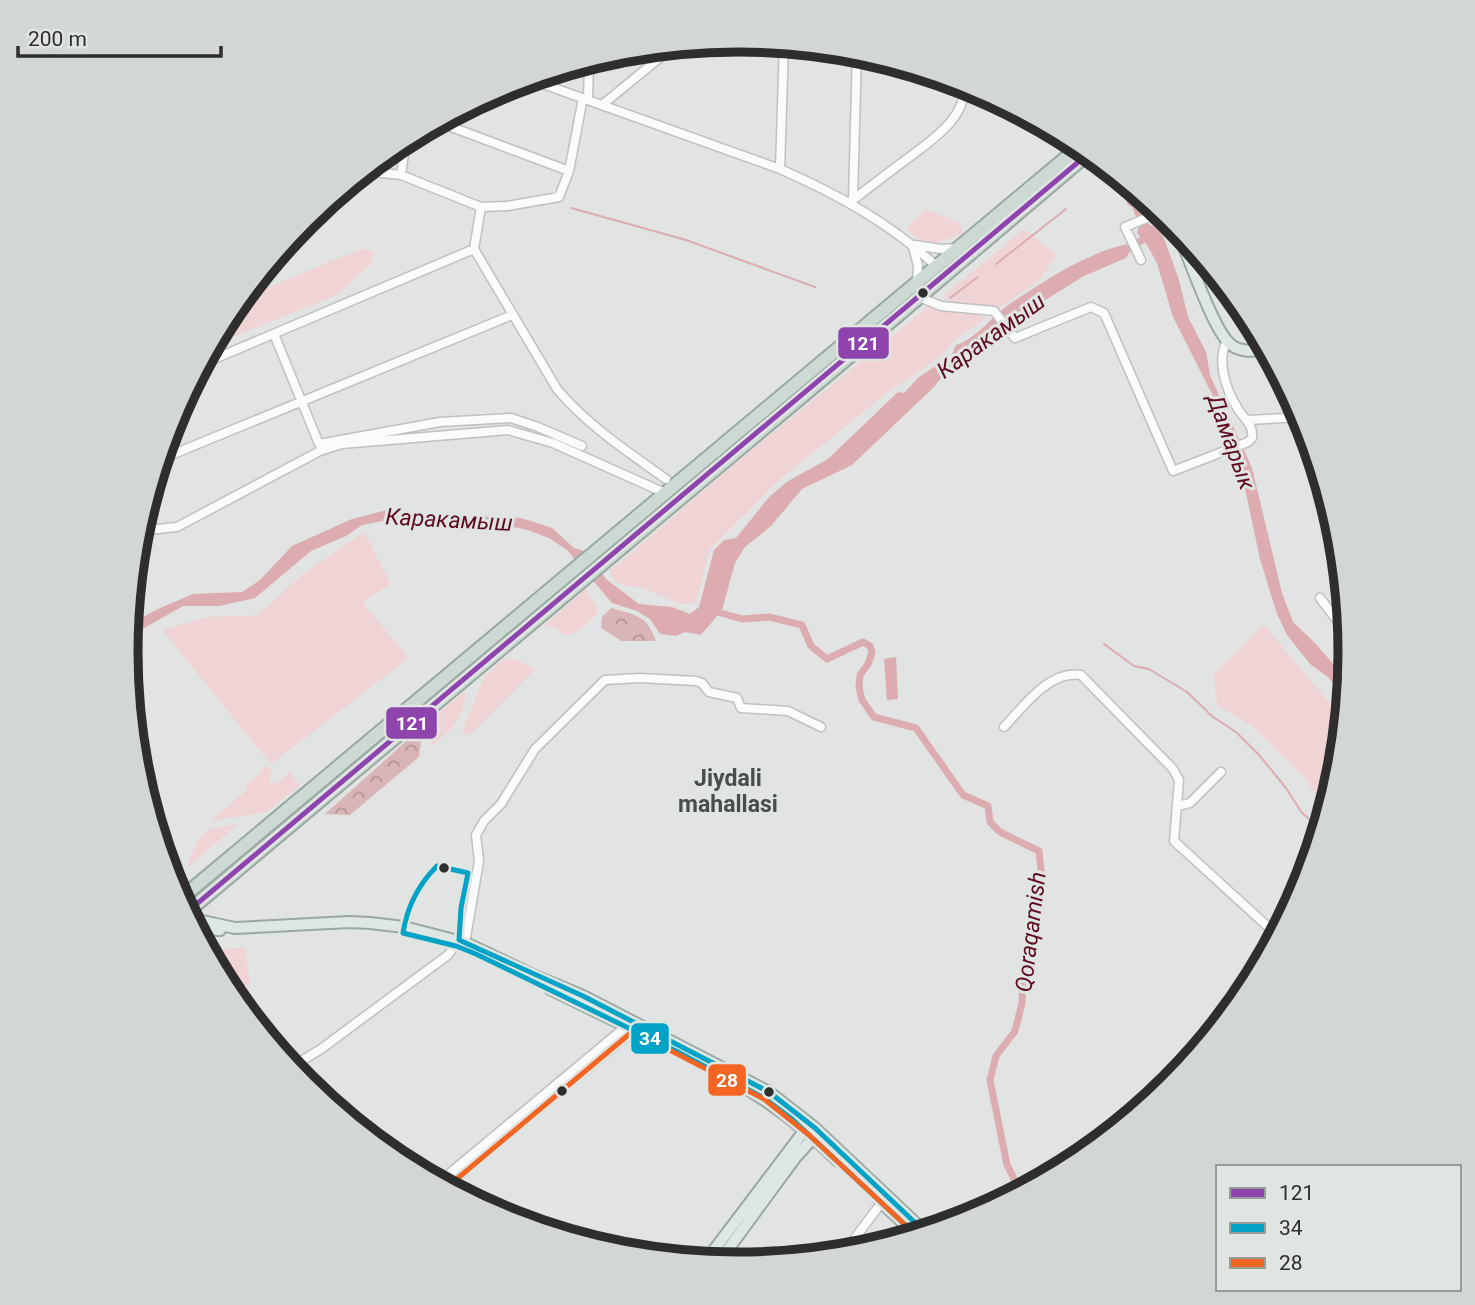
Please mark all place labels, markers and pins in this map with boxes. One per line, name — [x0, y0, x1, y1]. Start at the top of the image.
unlabelled marker — [916, 286, 930, 300]
unlabelled marker — [437, 861, 451, 875]
unlabelled marker — [555, 1084, 569, 1098]
unlabelled marker — [762, 1085, 776, 1099]

